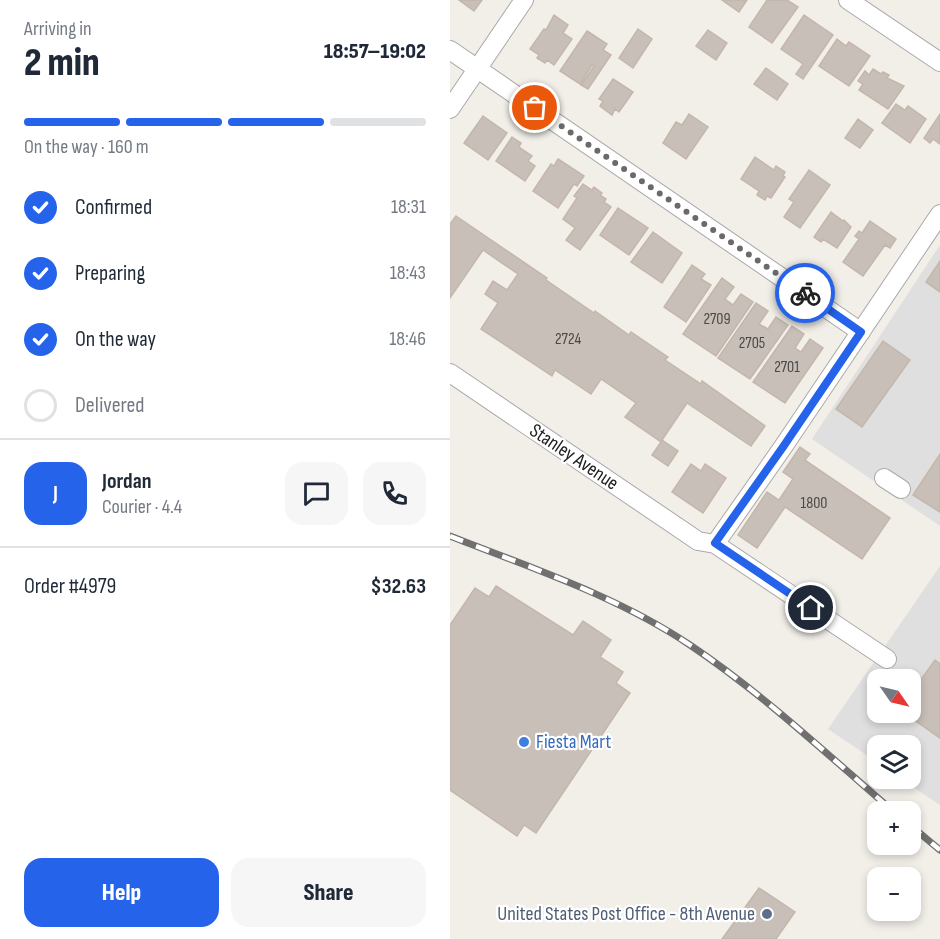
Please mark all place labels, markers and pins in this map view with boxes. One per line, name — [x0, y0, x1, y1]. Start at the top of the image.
pin — [509, 82, 560, 133]
pin — [785, 582, 836, 633]
place label: Fiesta Mart — [536, 730, 611, 754]
marker: Fiesta Mart — [517, 735, 531, 749]
place label: United States Post Office - 8th Avenue — [497, 902, 755, 926]
marker: United States Post Office - 8th Avenue — [760, 907, 774, 921]

